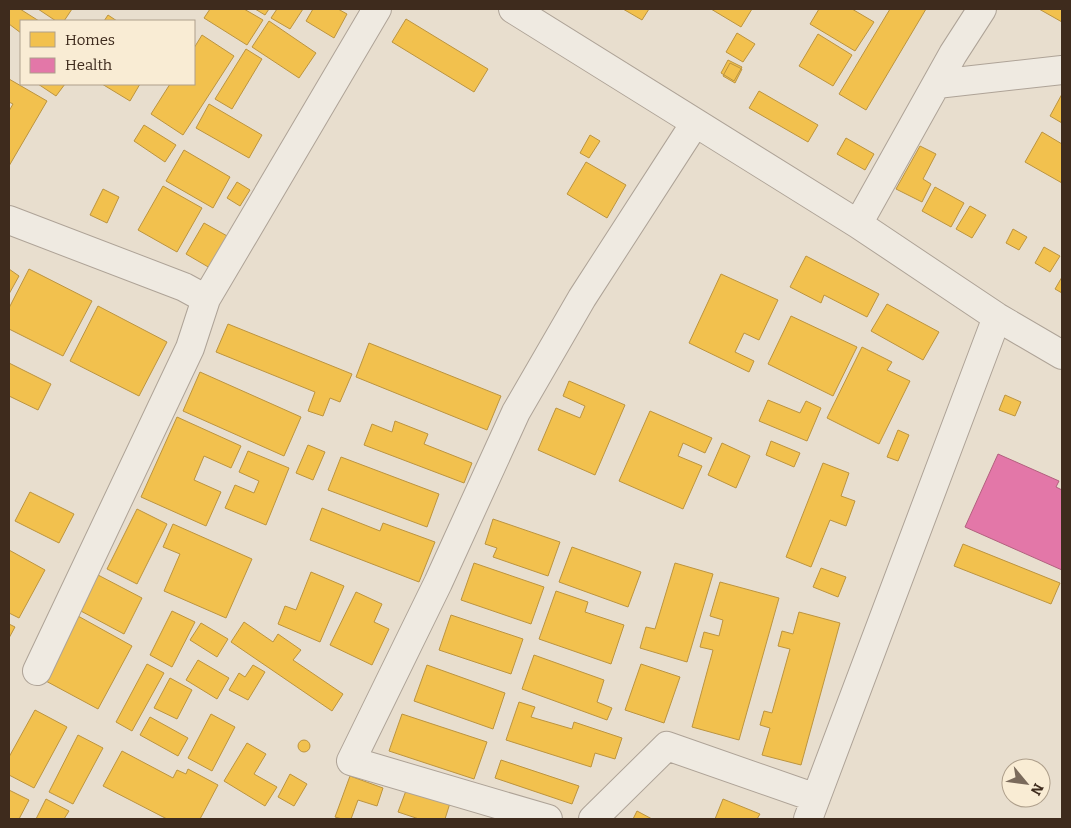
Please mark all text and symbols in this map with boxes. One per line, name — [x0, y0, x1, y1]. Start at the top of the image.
legend — [20, 20, 195, 85]
text: Homes — [65, 31, 115, 49]
text: Health — [65, 56, 113, 74]
north arrow — [1001, 758, 1051, 808]
text: N — [1027, 780, 1047, 798]

